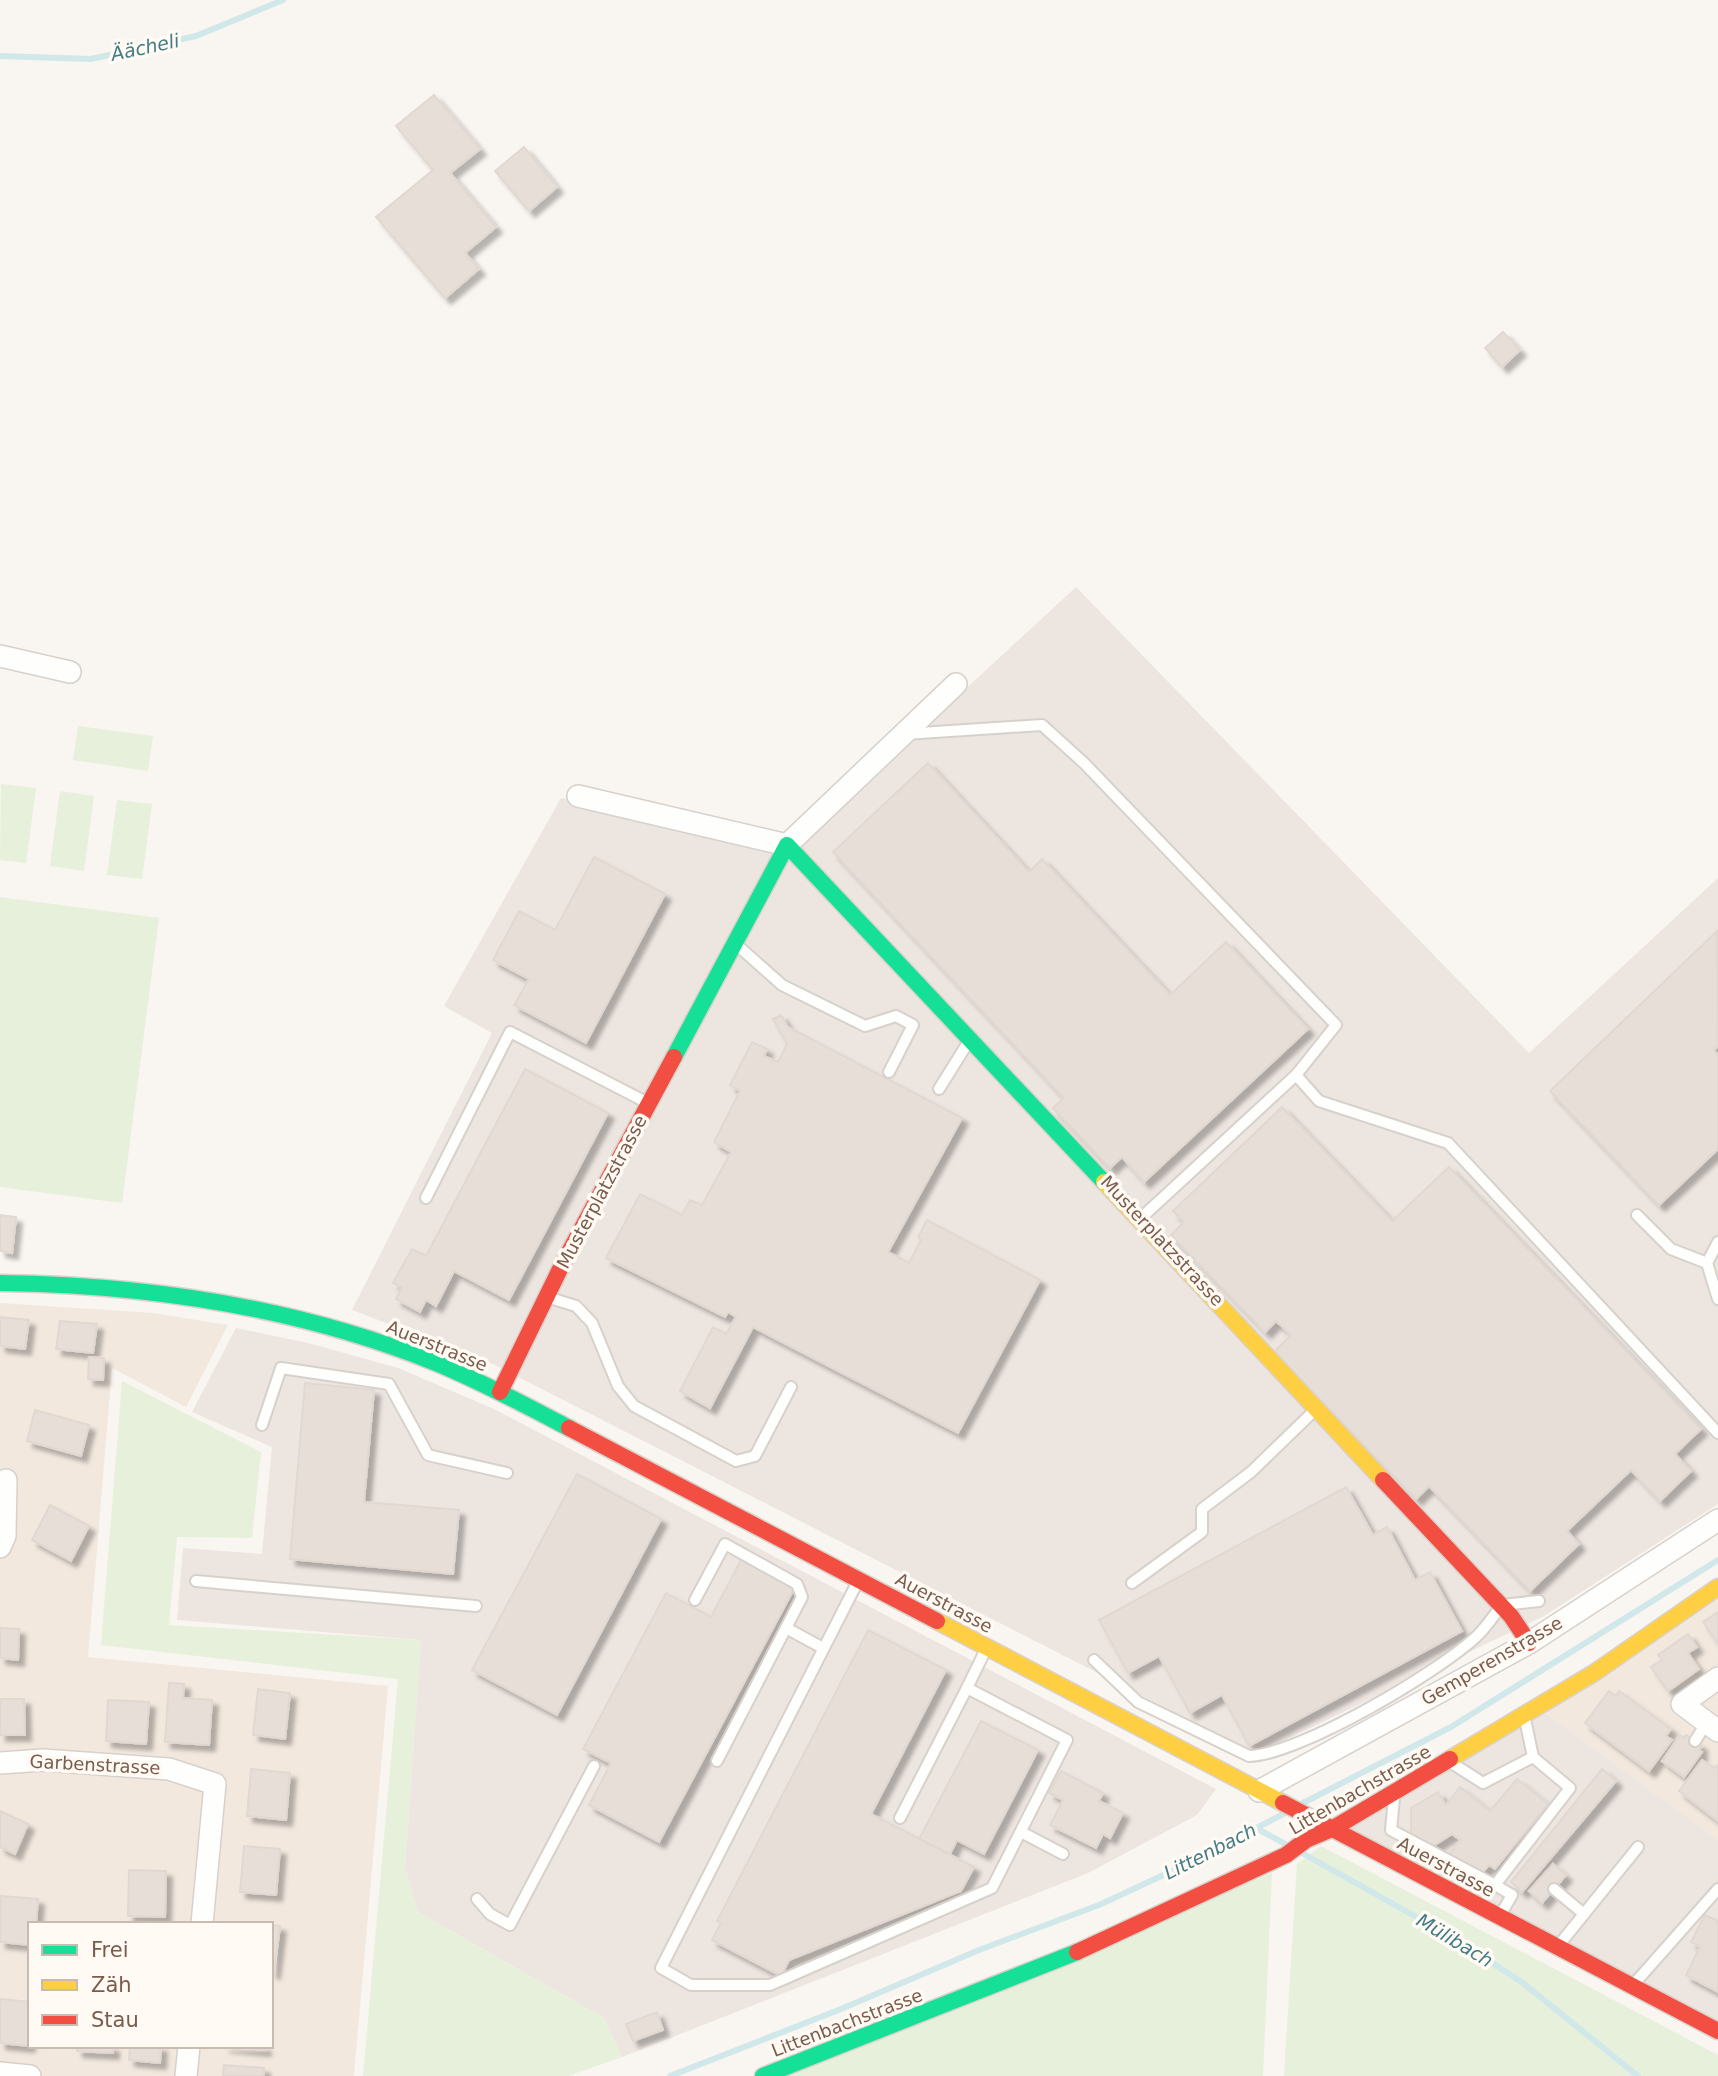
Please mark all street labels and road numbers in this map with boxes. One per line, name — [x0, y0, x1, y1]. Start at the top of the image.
street label: Musterplatzstrasse — [552, 1112, 651, 1272]
street label: Musterplatzstrasse — [1097, 1171, 1228, 1310]
street label: Auerstrasse — [384, 1316, 491, 1375]
street label: Auerstrasse — [892, 1568, 996, 1637]
street label: Gemperenstrasse — [1418, 1612, 1566, 1709]
street label: Littenbachstrasse — [1285, 1740, 1434, 1839]
street label: Garbenstrasse — [29, 1751, 161, 1778]
street label: Auerstrasse — [1394, 1832, 1498, 1901]
street label: Littenbachstrasse — [768, 1984, 925, 2061]

